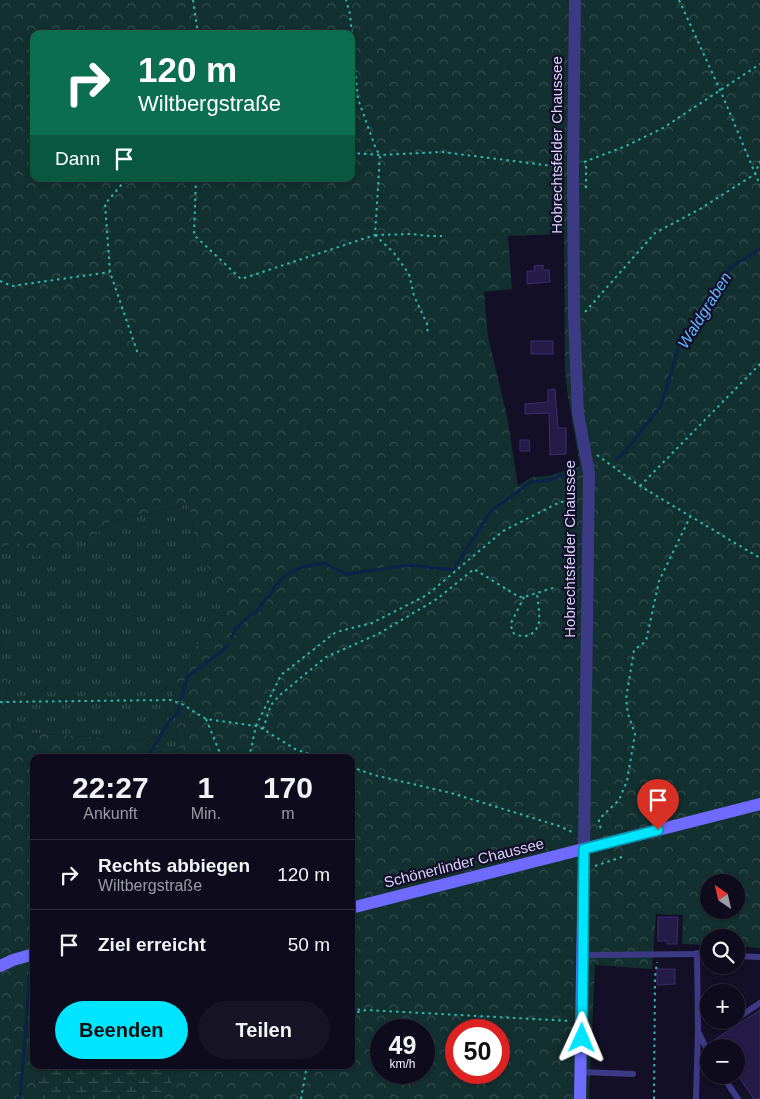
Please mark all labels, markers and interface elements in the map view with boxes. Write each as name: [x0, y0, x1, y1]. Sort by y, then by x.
icon: right: [55, 50, 120, 115]
text: 120 m: [138, 50, 237, 89]
street label: Hobrechtsfelder Chaussee: [548, 56, 565, 234]
text: Wiltbergstraße: [138, 91, 281, 116]
icon: arrive: [110, 145, 138, 173]
text: Dann: [55, 148, 100, 169]
water label: Waldgraben: [674, 269, 734, 351]
street label: Hobrechtsfelder Chaussee: [561, 460, 578, 638]
text: 22:27: [72, 771, 149, 804]
text: 1: [197, 771, 214, 804]
text: 170: [263, 771, 313, 804]
pin: [637, 779, 679, 830]
icon: arrive: [644, 786, 672, 814]
text: Ankunft: [83, 805, 137, 822]
text: Min.: [191, 805, 221, 822]
text: m: [281, 805, 295, 822]
street label: Schönerlinder Chaussee: [382, 834, 546, 891]
text: Rechts abbiegen: [98, 855, 250, 876]
icon: right: [55, 861, 83, 889]
text: 120 m: [277, 864, 330, 885]
north arrow: [700, 874, 745, 919]
map controls: [700, 874, 745, 1084]
text: Wiltbergstraße: [98, 877, 202, 894]
button: search: [700, 929, 745, 974]
icon: arrive: [55, 931, 83, 959]
text: Ziel erreicht: [98, 934, 206, 955]
text: 50 m: [288, 934, 330, 955]
button: +: [700, 984, 745, 1029]
button: Beenden: [55, 1001, 188, 1059]
button: Teilen: [198, 1001, 330, 1059]
position arrow: [555, 1011, 607, 1063]
speed limit sign: 50: [445, 1019, 510, 1084]
text: 49: [389, 1031, 416, 1059]
button: −: [700, 1039, 745, 1084]
text: km/h: [389, 1057, 416, 1071]

